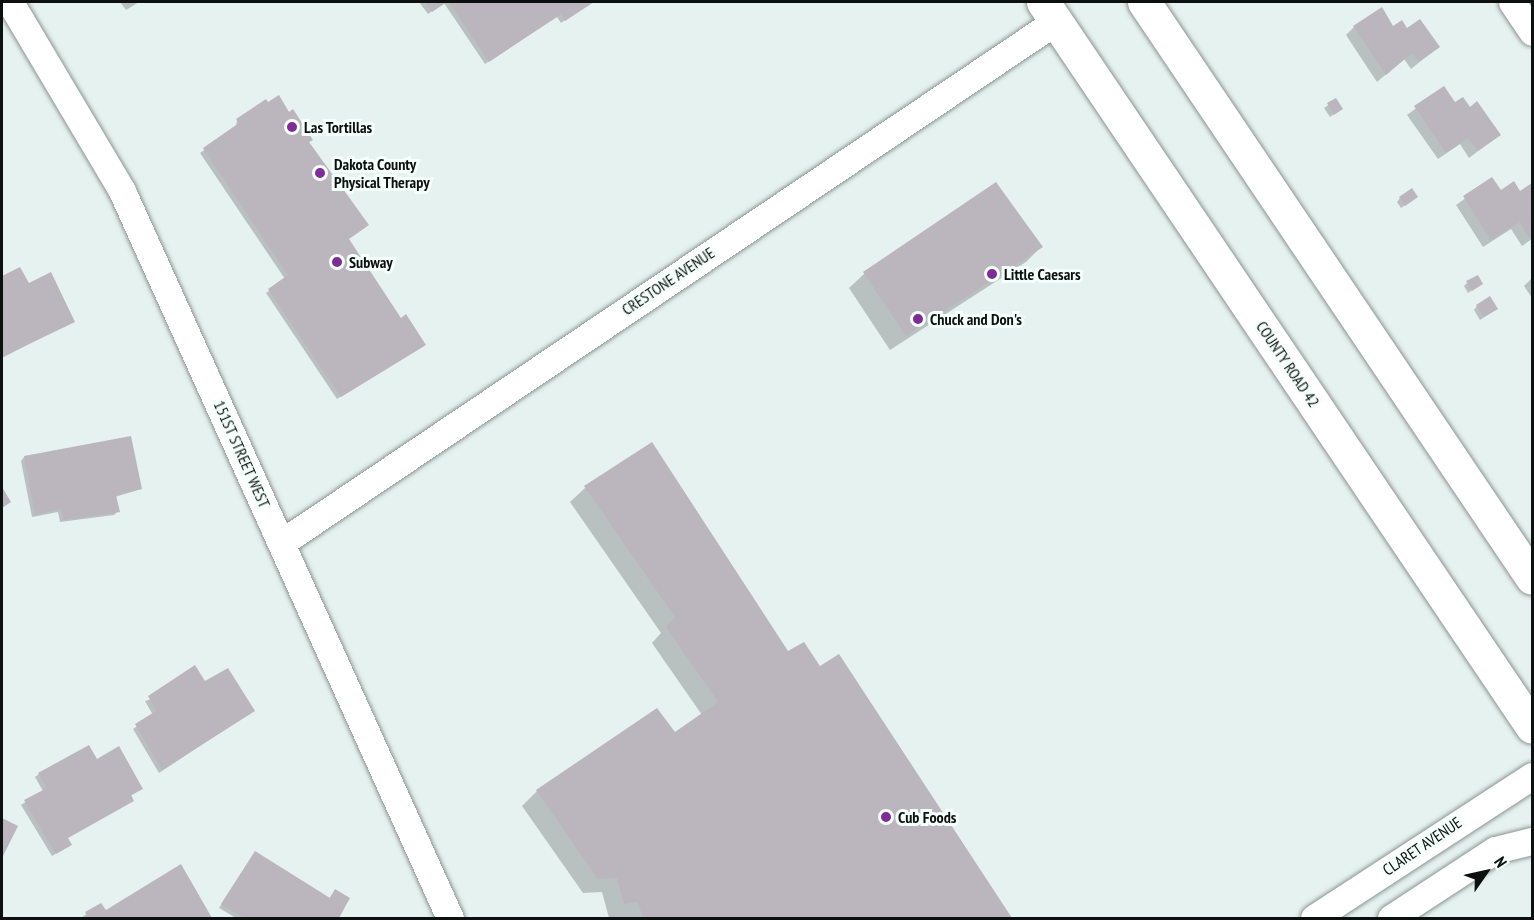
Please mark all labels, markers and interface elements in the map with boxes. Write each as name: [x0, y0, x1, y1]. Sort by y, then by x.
place label: Las Tortillas: [304, 117, 373, 137]
marker: Las Tortillas: [285, 120, 299, 134]
place label: Dakota County Physical Therapy: [334, 154, 430, 192]
marker: Dakota County Physical Therapy: [311, 164, 329, 182]
street label: CRESTONE AVENUE: [618, 243, 718, 319]
place label: Subway: [349, 252, 393, 272]
marker: Subway: [330, 255, 344, 269]
place label: Little Caesars: [1004, 264, 1081, 284]
marker: Little Caesars: [985, 267, 999, 281]
place label: Chuck and Don's: [930, 309, 1022, 329]
marker: Chuck and Don's: [911, 312, 925, 326]
street label: COUNTY ROAD 42: [1252, 317, 1324, 411]
street label: 151ST STREET WEST: [210, 397, 274, 511]
place label: Cub Foods: [898, 807, 956, 827]
marker: Cub Foods: [879, 810, 893, 824]
street label: CLARET AVENUE: [1379, 812, 1465, 880]
north arrow: [1456, 842, 1516, 902]
text: N: [1490, 853, 1512, 871]

